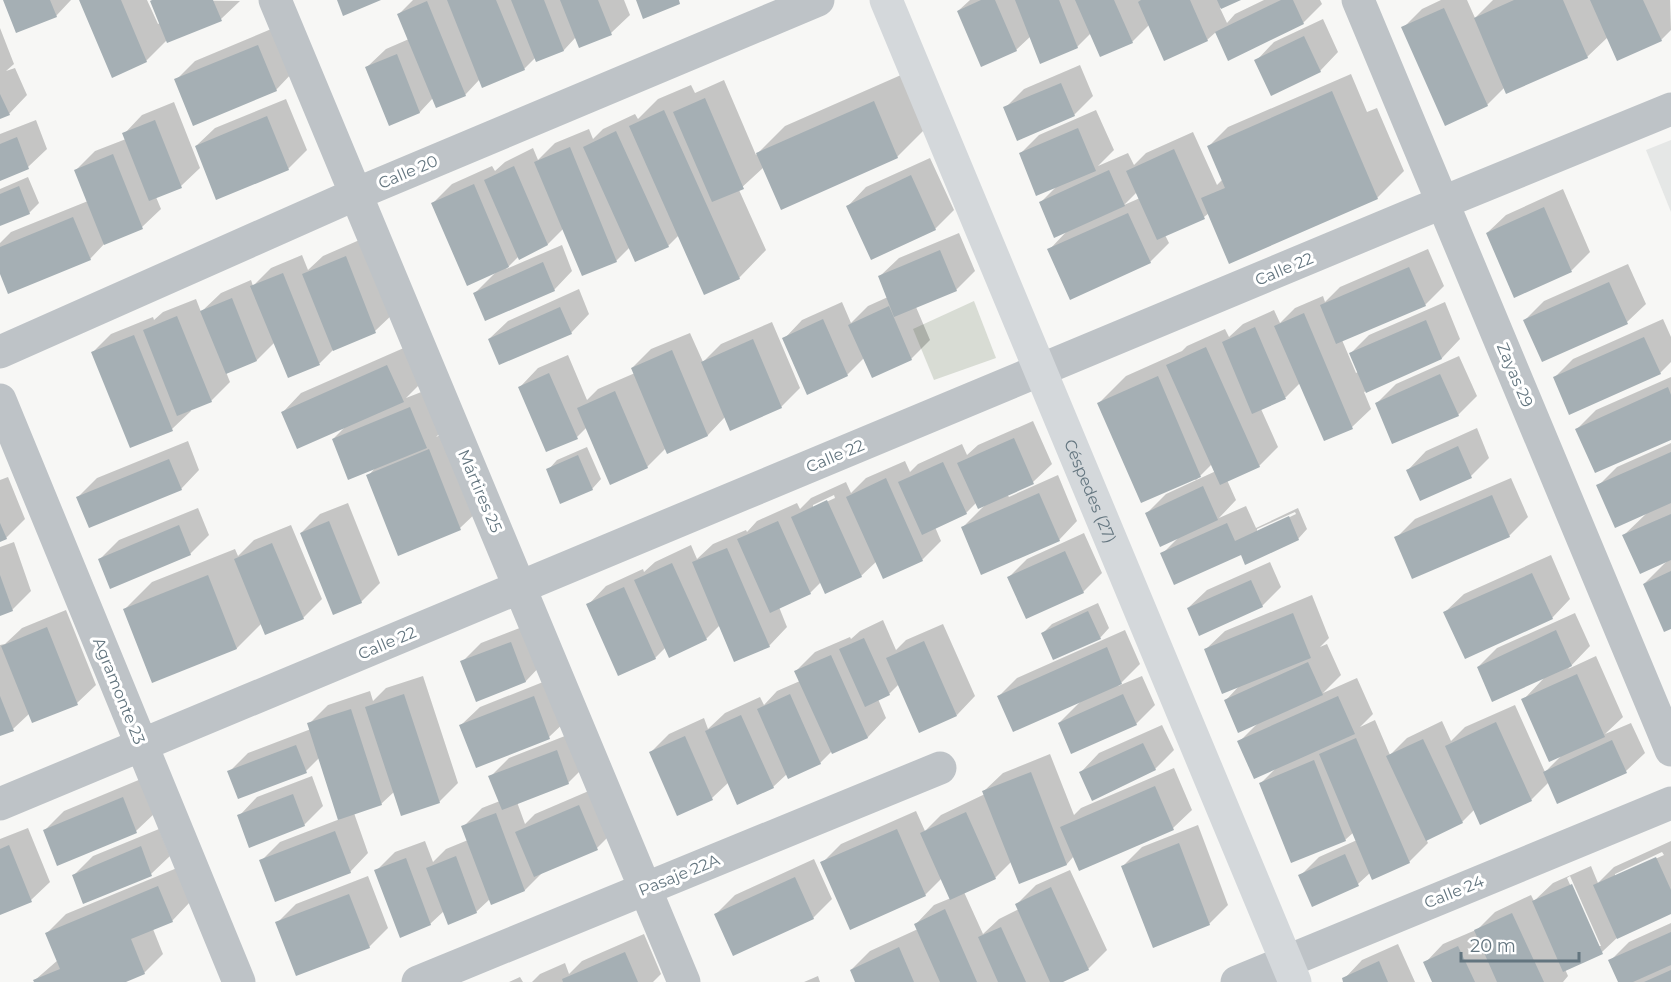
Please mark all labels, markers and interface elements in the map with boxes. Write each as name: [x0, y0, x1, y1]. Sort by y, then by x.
street label: Calle 20: [375, 151, 441, 193]
street label: Calle 22: [1252, 248, 1316, 290]
street label: Zayas 29: [1493, 340, 1537, 410]
street label: Calle 22: [803, 435, 867, 477]
street label: Céspedes (27): [1061, 436, 1121, 546]
street label: Mártires 25: [454, 447, 506, 535]
street label: Calle 22: [355, 622, 419, 664]
street label: Agramonte 23: [89, 635, 149, 747]
street label: Pasaje 22A: [636, 850, 723, 900]
street label: Calle 24: [1421, 871, 1487, 913]
scale bar: [1461, 925, 1580, 963]
text: 20 m: [1470, 935, 1516, 957]

